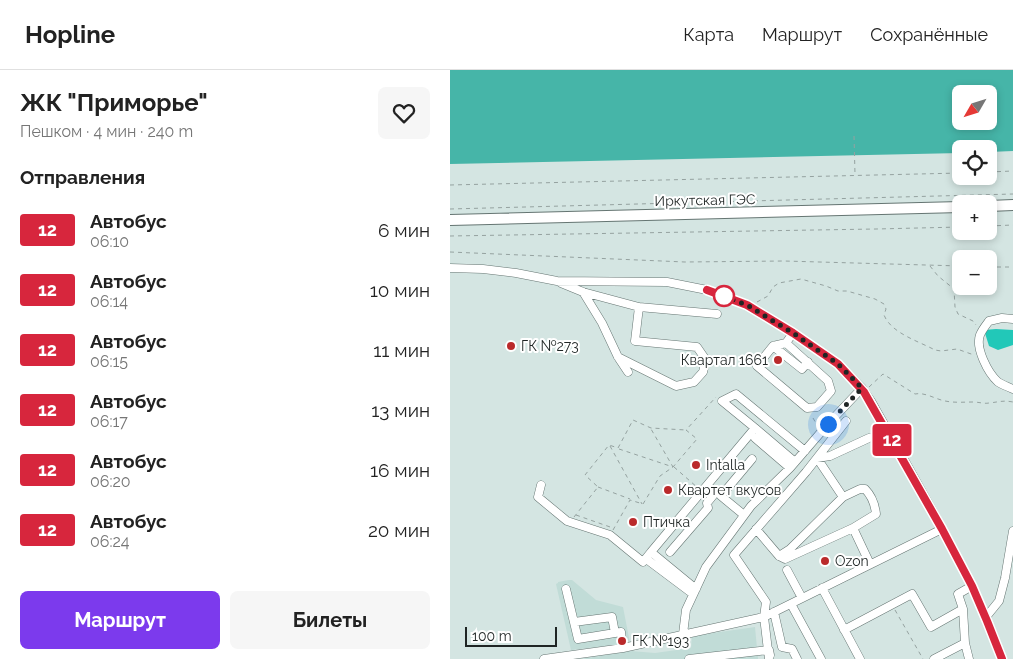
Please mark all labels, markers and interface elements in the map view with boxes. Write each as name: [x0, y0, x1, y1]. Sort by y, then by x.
text: Hopline: [25, 20, 115, 49]
text: Карта: [683, 24, 734, 45]
text: Маршрут: [762, 24, 842, 45]
text: Сохранённые: [870, 24, 988, 45]
north arrow: [952, 85, 998, 130]
map controls: [952, 85, 997, 295]
button: heart: [378, 87, 430, 139]
text: ЖК "Приморье": [20, 88, 208, 117]
text: Пешком · 4 мин · 240 m: [20, 122, 193, 141]
button: locate: [952, 140, 997, 185]
text: Отправления: [20, 166, 145, 188]
street label: Иркутская ГЭС: [654, 191, 756, 209]
button: +: [952, 195, 997, 240]
text: Автобус: [90, 210, 167, 232]
text: 12: [38, 219, 57, 240]
text: 6 мин: [378, 219, 430, 241]
text: 06:10: [90, 232, 129, 251]
button: −: [952, 250, 997, 295]
text: Автобус: [90, 270, 167, 292]
text: 12: [38, 279, 57, 300]
text: 10 мин: [370, 279, 430, 301]
unlabelled marker: [713, 285, 735, 307]
text: 06:14: [90, 292, 128, 311]
text: Автобус: [90, 330, 167, 352]
place label: ГК №273: [521, 338, 579, 354]
text: 12: [38, 339, 57, 360]
text: 11 мин: [373, 339, 430, 361]
marker: ГК №273: [505, 340, 517, 352]
text: 06:15: [90, 352, 128, 371]
place label: Квартал 1661: [681, 352, 768, 368]
marker: Квартал 1661: [772, 354, 784, 366]
text: Автобус: [90, 390, 167, 412]
text: 12: [38, 399, 57, 420]
text: 13 мин: [371, 399, 430, 421]
text: 06:17: [90, 412, 128, 431]
your location: [816, 412, 841, 437]
line badge: 12: [870, 424, 914, 456]
text: 12: [882, 429, 902, 450]
text: Автобус: [90, 450, 167, 472]
place label: Intalla: [706, 457, 745, 473]
text: 12: [38, 459, 57, 480]
text: 16 мин: [370, 459, 430, 481]
marker: Intalla: [690, 459, 702, 471]
text: 06:20: [90, 472, 131, 491]
place label: Квартет вкусов: [678, 482, 781, 498]
marker: Квартет вкусов: [662, 484, 674, 496]
text: Автобус: [90, 510, 167, 532]
place label: Птичка: [643, 514, 690, 530]
marker: Птичка: [627, 516, 639, 528]
text: 12: [38, 519, 57, 540]
text: 20 мин: [368, 519, 430, 541]
text: 06:24: [90, 532, 130, 551]
place label: Ozon: [835, 553, 869, 569]
marker: Ozon: [819, 555, 831, 567]
button: Маршрут: [20, 591, 220, 649]
button: Билеты: [230, 591, 430, 649]
scale bar: [465, 624, 558, 647]
text: 100 m: [472, 628, 512, 644]
place label: ГК №193: [632, 633, 689, 649]
marker: ГК №193: [616, 635, 628, 647]

